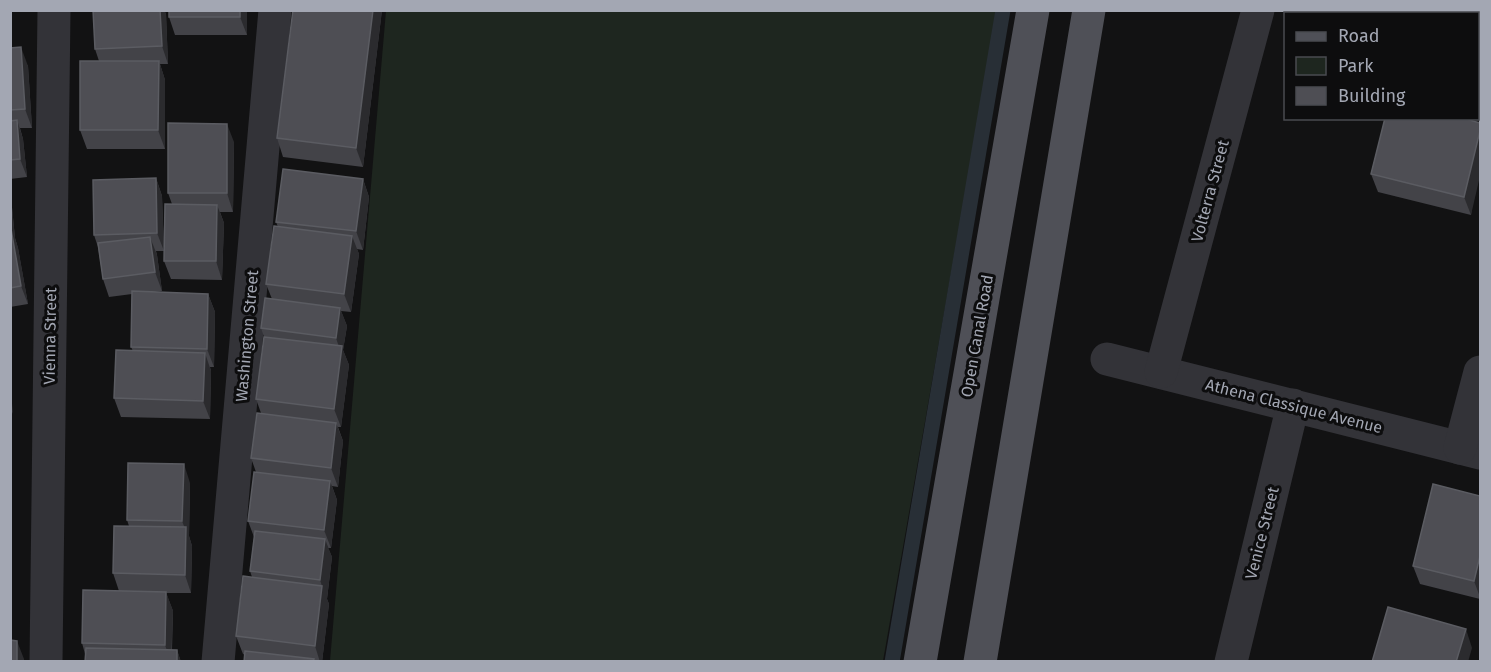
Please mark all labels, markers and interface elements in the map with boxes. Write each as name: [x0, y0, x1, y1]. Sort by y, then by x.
legend: [1284, 12, 1479, 120]
text: Road: [1338, 25, 1380, 47]
text: Park: [1338, 55, 1374, 77]
text: Building: [1338, 85, 1406, 107]
street label: Volterra Street: [1187, 138, 1233, 244]
street label: Washington Street: [232, 269, 262, 403]
street label: Open Canal Road: [957, 273, 997, 399]
street label: Vienna Street: [40, 287, 60, 385]
street label: Athena Classique Avenue: [1204, 375, 1384, 437]
street label: Venice Street: [1241, 484, 1283, 581]

